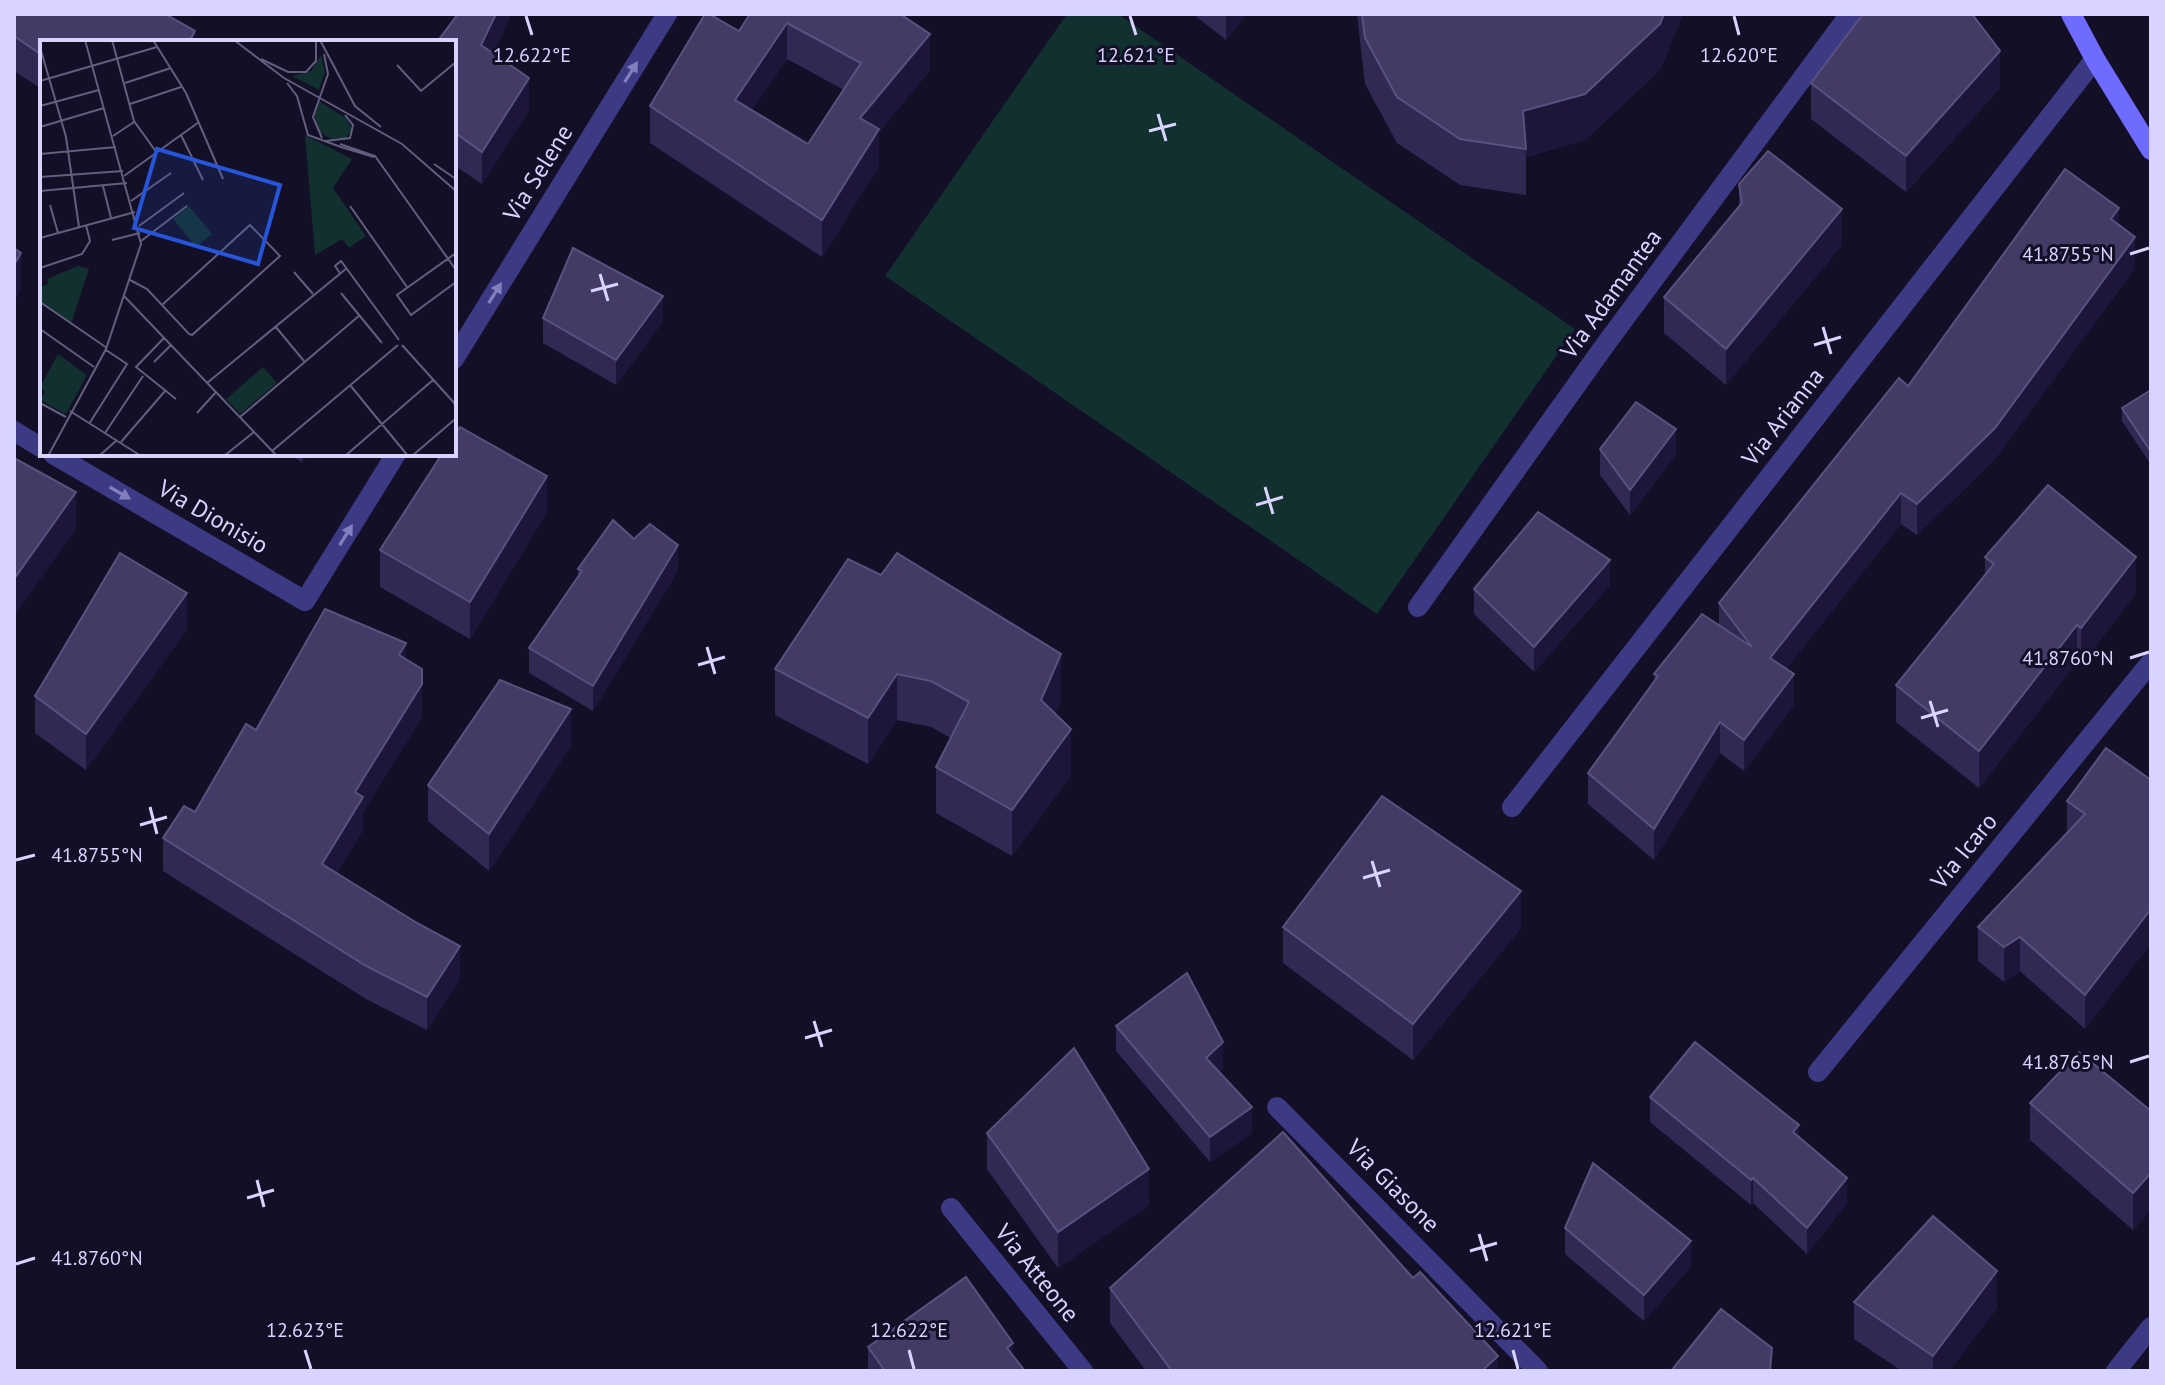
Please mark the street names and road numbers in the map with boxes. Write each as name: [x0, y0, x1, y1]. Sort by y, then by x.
street label: Via Selene: [495, 119, 579, 228]
street label: Via Adamantea: [1553, 223, 1668, 365]
street label: Via Arianna: [1734, 361, 1831, 473]
street label: Via Dionisio: [152, 472, 274, 561]
street label: Via Icaro: [1923, 806, 2004, 896]
street label: Via Giasone: [1339, 1132, 1447, 1239]
street label: Via Atteone: [988, 1217, 1086, 1328]

